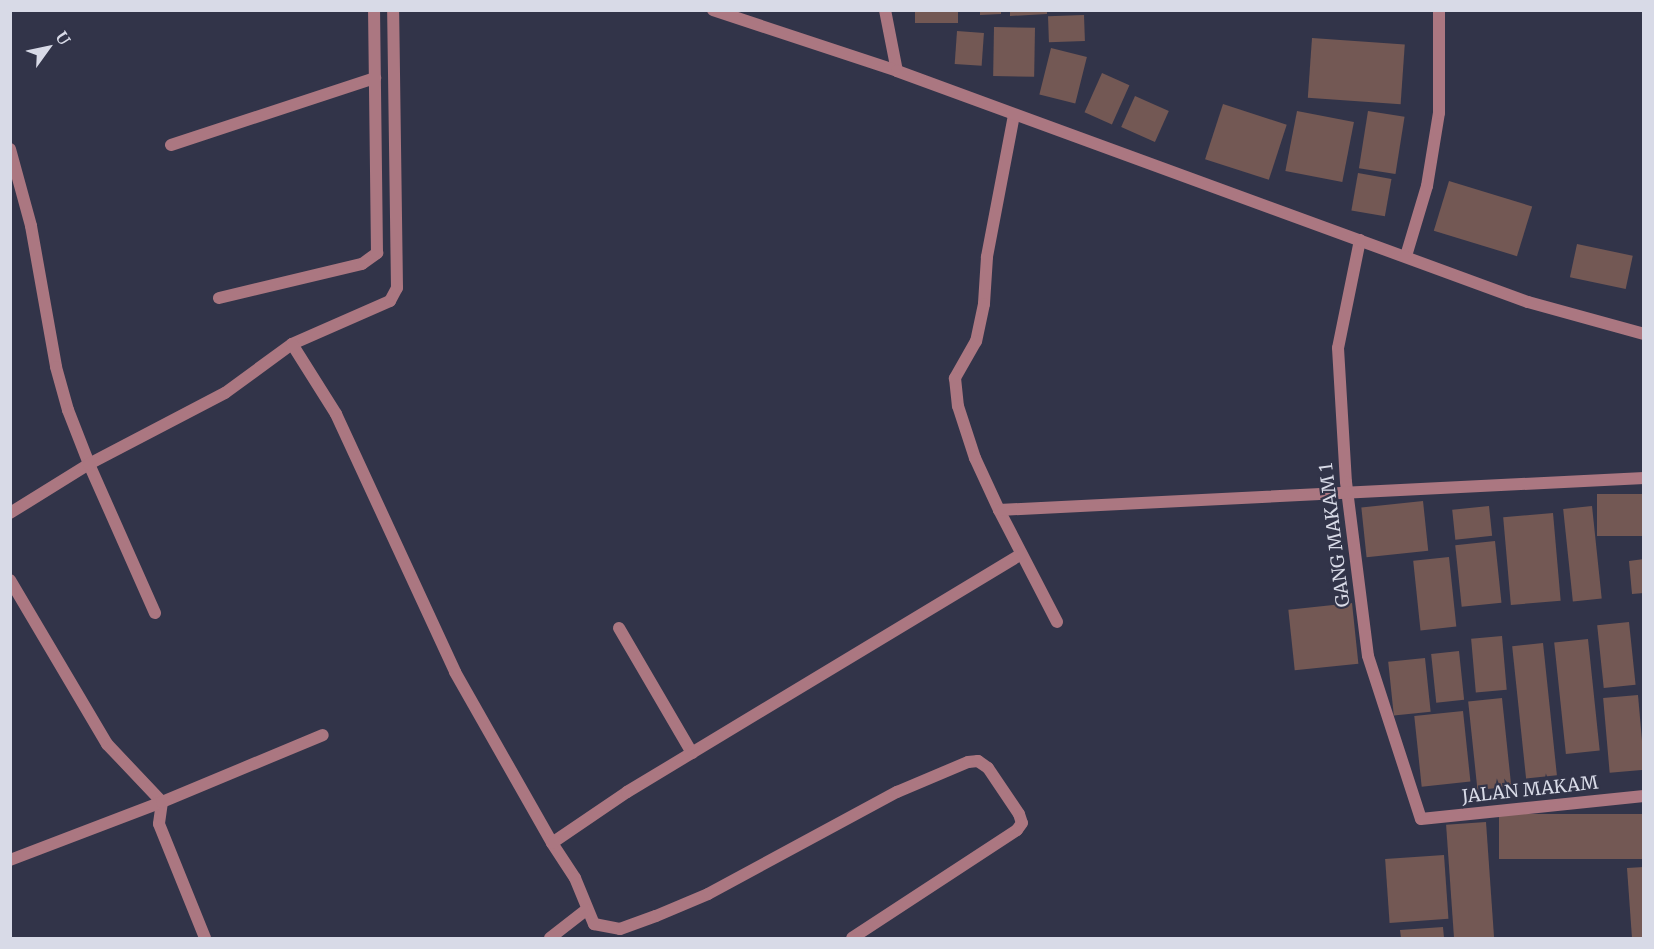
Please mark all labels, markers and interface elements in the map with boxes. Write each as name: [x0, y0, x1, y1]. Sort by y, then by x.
north arrow: [18, 18, 78, 78]
text: U: [51, 28, 75, 49]
street label: GANG MAKAM 1: [1315, 462, 1355, 608]
street label: JALAN MAKAM: [1461, 772, 1599, 808]

